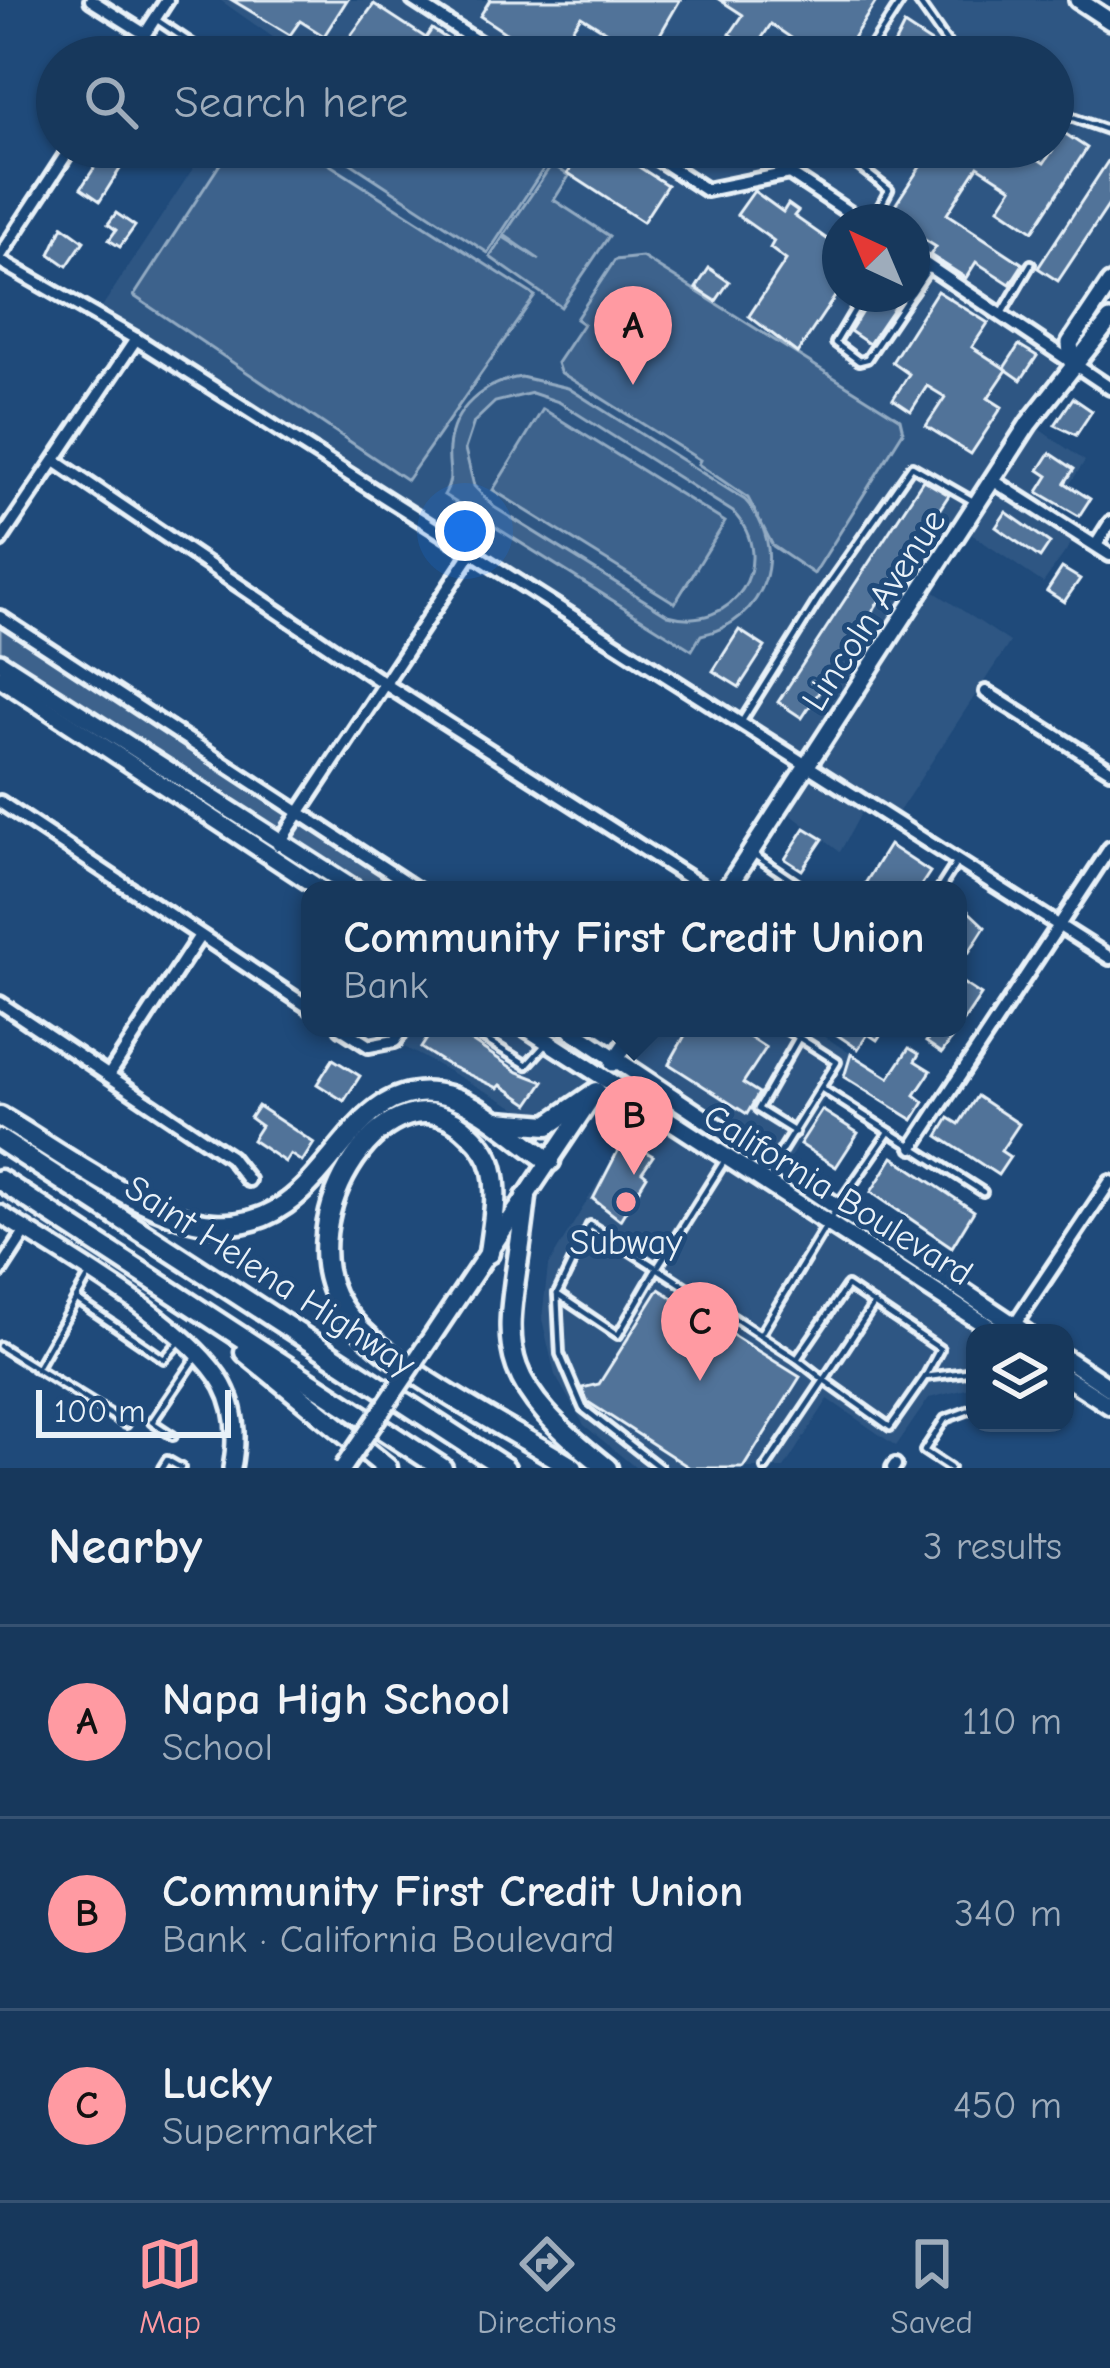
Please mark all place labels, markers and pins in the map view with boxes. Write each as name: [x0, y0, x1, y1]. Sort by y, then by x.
pin: A: [594, 286, 672, 385]
pin: B: [595, 1076, 673, 1175]
marker: Subway: [613, 1189, 639, 1215]
place label: Subway: [570, 1222, 683, 1263]
pin: C: [661, 1282, 739, 1381]

